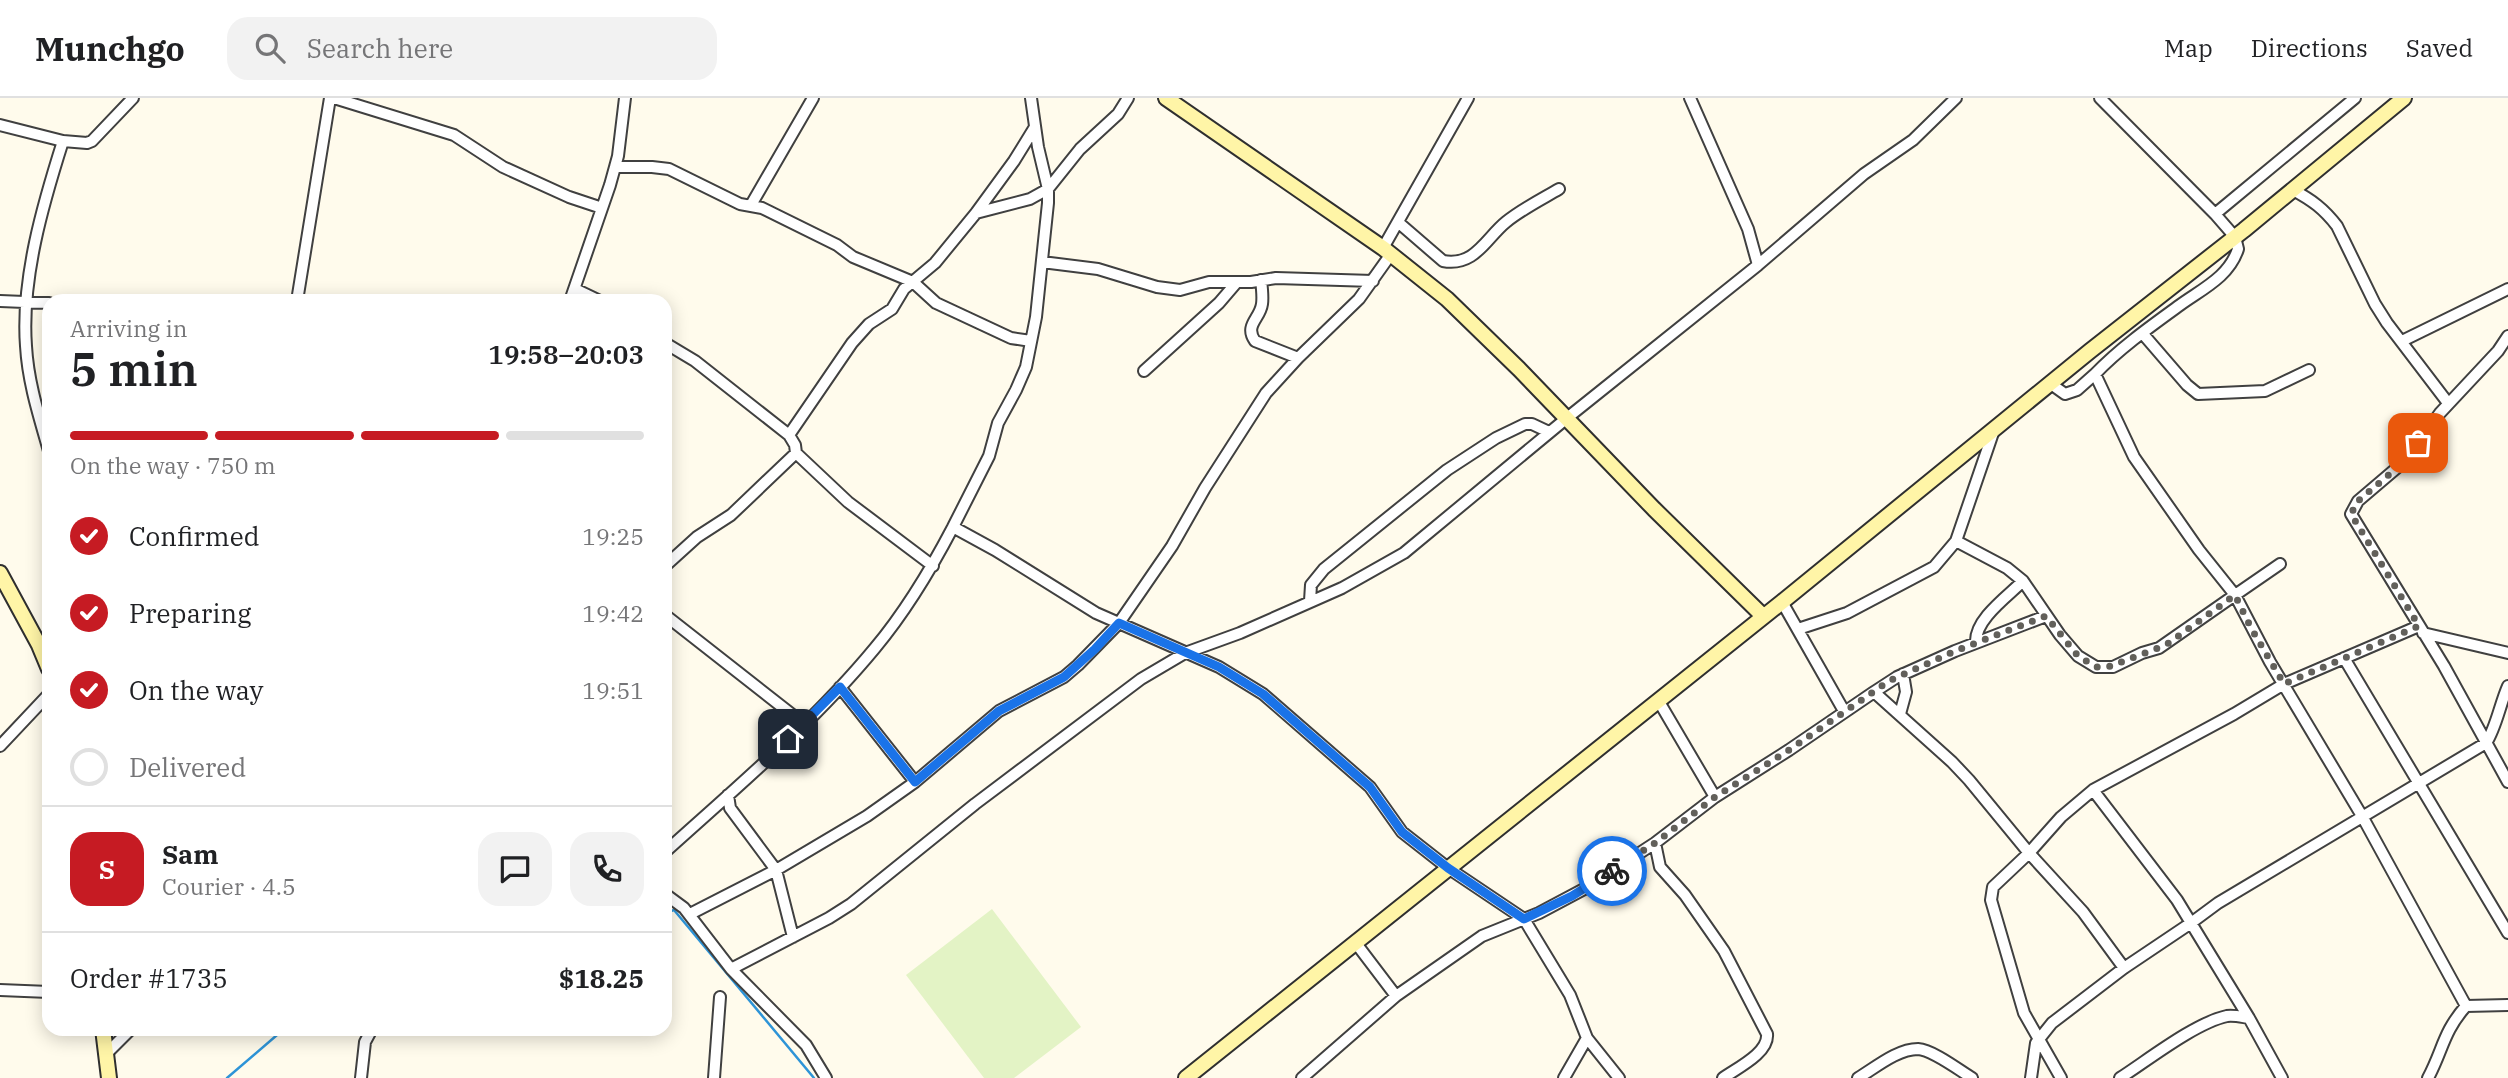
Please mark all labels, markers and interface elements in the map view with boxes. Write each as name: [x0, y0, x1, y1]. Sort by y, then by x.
search box: [227, 17, 717, 80]
text: Munchgo: [35, 27, 185, 70]
icon: search: [251, 29, 289, 67]
text: Search here: [307, 31, 453, 65]
text: Map: [2164, 32, 2213, 64]
text: Directions: [2251, 32, 2368, 64]
text: Saved: [2406, 32, 2473, 64]
text: Arriving in: [70, 313, 187, 343]
text: 19:58–20:03: [488, 337, 644, 371]
text: 5 min: [70, 339, 198, 399]
pin: [2388, 413, 2448, 473]
icon: bag: [2399, 424, 2437, 462]
text: On the way · 750 m: [70, 450, 276, 480]
icon: check: [70, 517, 108, 555]
text: Confirmed: [129, 519, 260, 553]
text: 19:25: [582, 521, 644, 551]
icon: check: [70, 594, 108, 632]
text: Preparing: [129, 596, 251, 630]
text: 19:42: [582, 598, 644, 628]
icon: check: [70, 671, 108, 709]
text: On the way: [129, 673, 263, 707]
text: 19:51: [582, 675, 644, 705]
pin: [758, 709, 818, 769]
icon: home: [769, 720, 807, 758]
text: Delivered: [129, 750, 246, 784]
button: chat: [478, 832, 552, 906]
button: phone: [570, 832, 644, 906]
courier: [1577, 836, 1647, 906]
text: Sam: [162, 837, 218, 871]
text: S: [99, 852, 115, 886]
icon: bike: [1593, 852, 1631, 890]
text: Courier · 4.5: [162, 871, 296, 901]
text: Order #1735: [70, 961, 228, 995]
text: $18.25: [559, 961, 644, 995]

